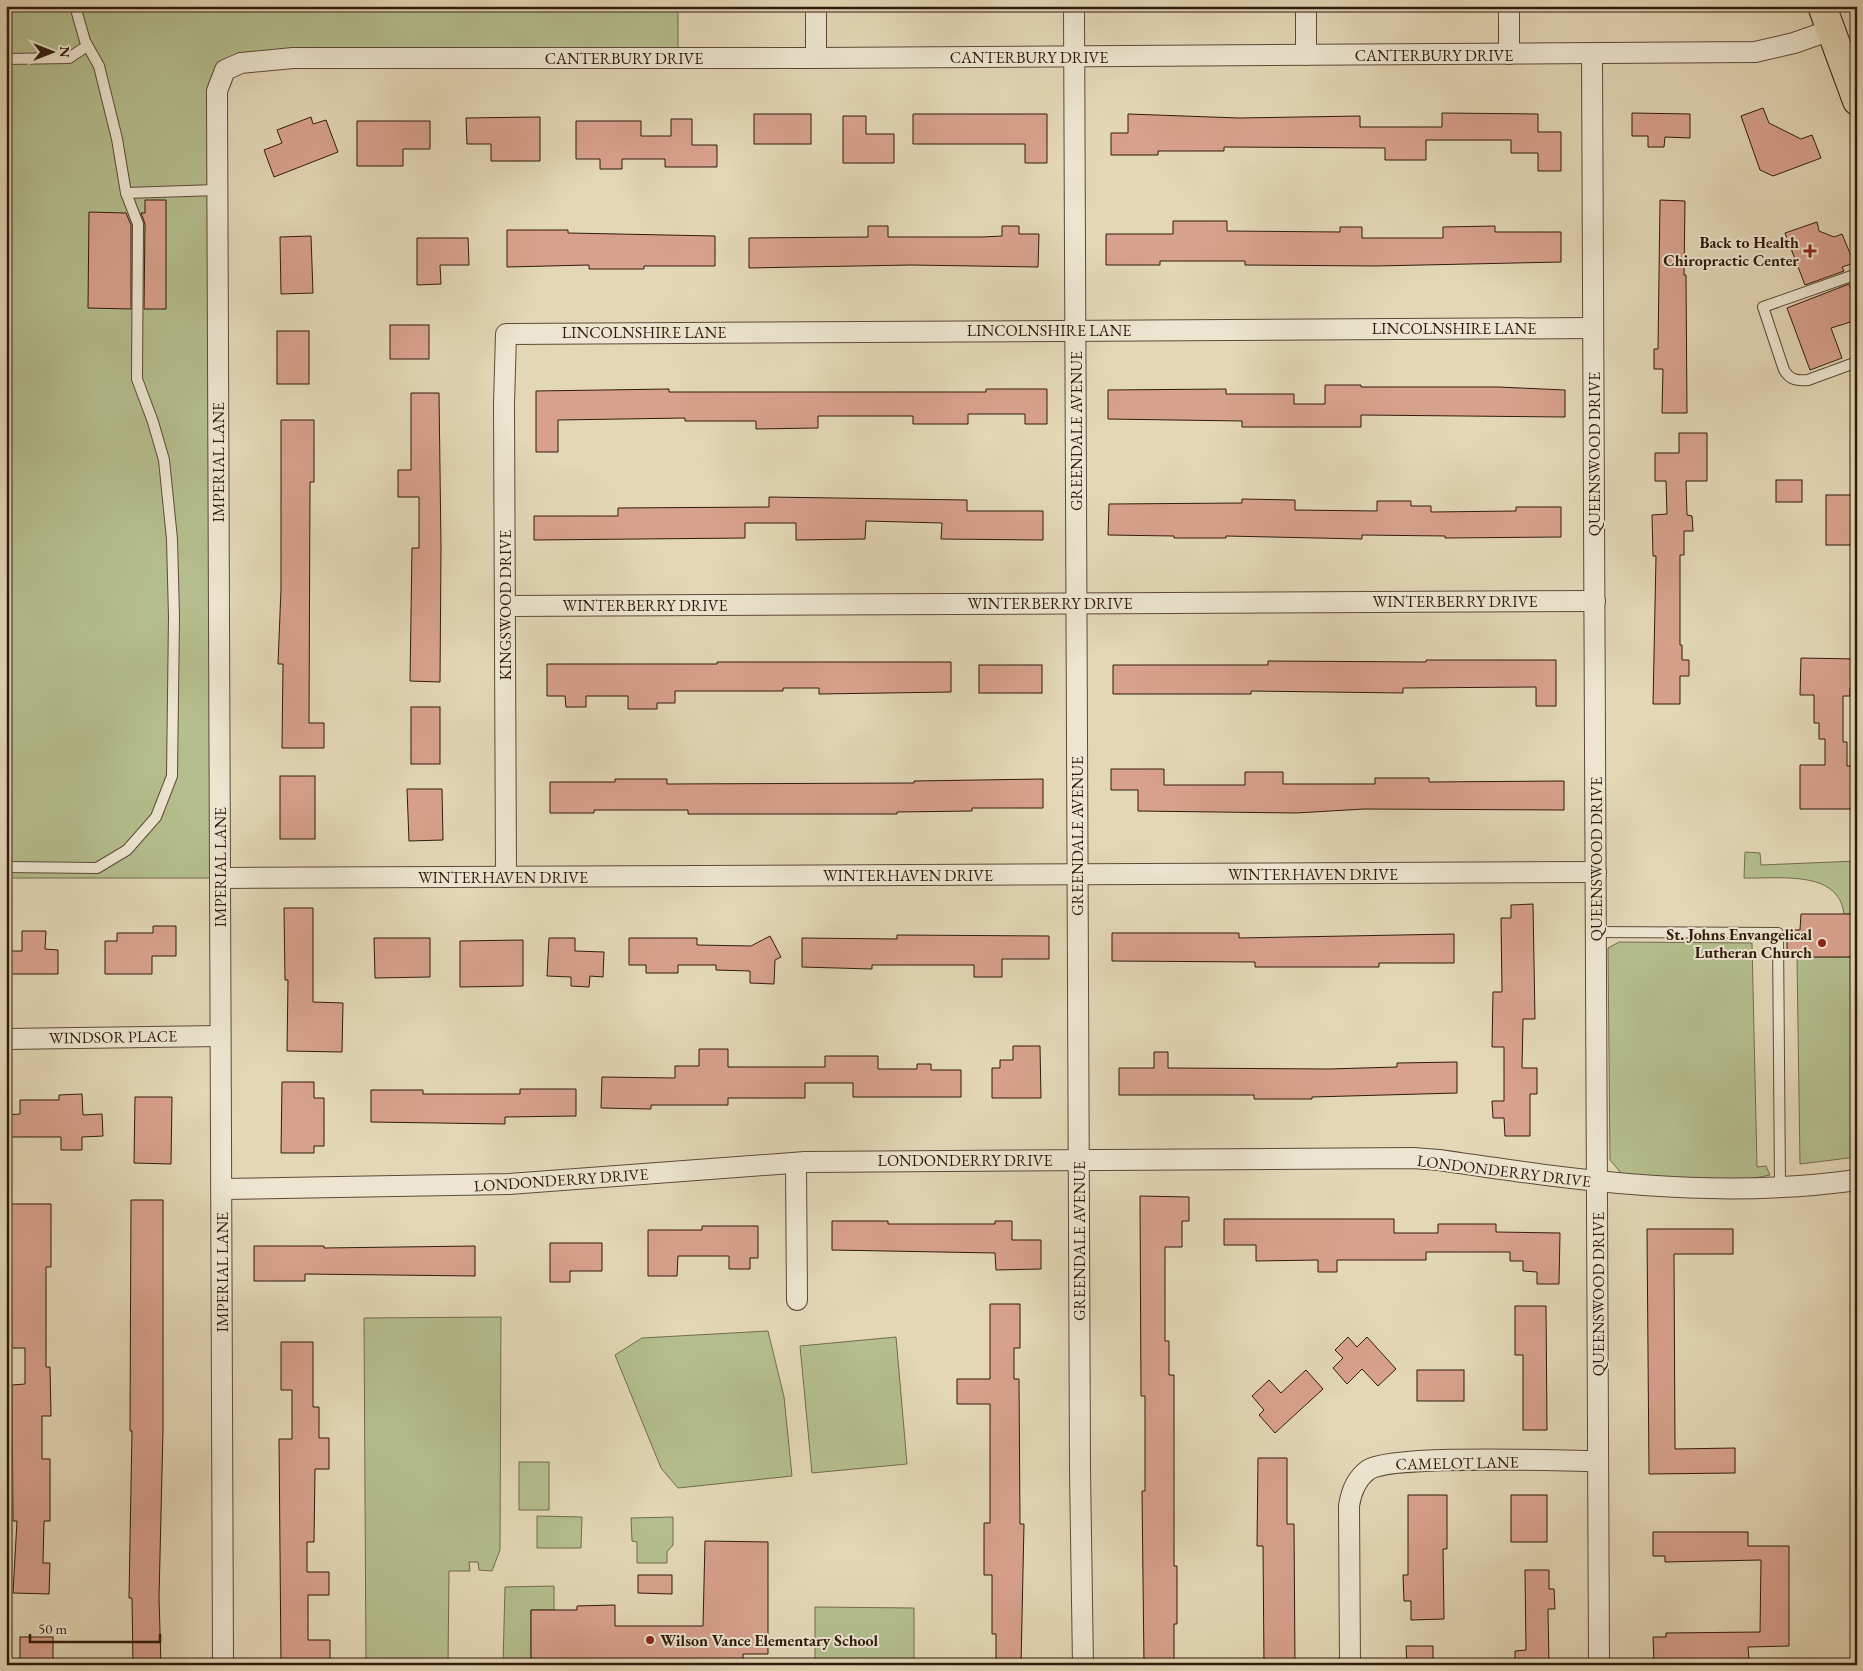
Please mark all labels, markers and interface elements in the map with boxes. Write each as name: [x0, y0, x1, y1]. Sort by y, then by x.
north arrow: [28, 28, 78, 78]
street label: CANTERBURY DRIVE: [1355, 45, 1513, 66]
text: N: [56, 46, 74, 58]
street label: CANTERBURY DRIVE: [950, 47, 1108, 68]
street label: CANTERBURY DRIVE: [545, 48, 703, 69]
place label: Back to Health Chiropractic Center: [1663, 232, 1799, 271]
marker: Back to Health Chiropractic Center: [1803, 244, 1817, 258]
street label: LINCOLNSHIRE LANE: [1372, 318, 1536, 339]
street label: LINCOLNSHIRE LANE: [967, 320, 1131, 341]
street label: LINCOLNSHIRE LANE: [562, 322, 726, 343]
street label: GREENDALE AVENUE: [1066, 351, 1087, 511]
street label: QUEENSWOOD DRIVE: [1584, 372, 1605, 536]
street label: IMPERIAL LANE: [208, 402, 229, 522]
street label: KINGSWOOD DRIVE: [495, 530, 516, 680]
street label: WINTERBERRY DRIVE: [1372, 591, 1538, 612]
street label: WINTERBERRY DRIVE: [967, 593, 1133, 614]
street label: WINTERBERRY DRIVE: [562, 595, 728, 616]
street label: GREENDALE AVENUE: [1067, 756, 1088, 916]
street label: QUEENSWOOD DRIVE: [1586, 777, 1607, 941]
street label: IMPERIAL LANE: [210, 807, 231, 927]
street label: WINTERHAVEN DRIVE: [1228, 864, 1398, 885]
street label: WINTERHAVEN DRIVE: [823, 865, 993, 886]
street label: WINTERHAVEN DRIVE: [418, 867, 588, 888]
place label: St. Johns Envangelical Lutheran Church: [1666, 924, 1812, 963]
marker: St. Johns Envangelical Lutheran Church: [1816, 937, 1828, 949]
street label: WINDSOR PLACE: [49, 1025, 177, 1049]
street label: LONDONDERRY DRIVE: [878, 1150, 1052, 1171]
street label: LONDONDERRY DRIVE: [1416, 1150, 1592, 1192]
street label: GREENDALE AVENUE: [1069, 1161, 1090, 1321]
street label: LONDONDERRY DRIVE: [473, 1163, 649, 1197]
street label: IMPERIAL LANE: [212, 1212, 233, 1332]
street label: QUEENSWOOD DRIVE: [1588, 1212, 1609, 1376]
street label: CAMELOT LANE: [1395, 1451, 1519, 1475]
scale bar: [30, 1611, 160, 1643]
text: 50 m: [38, 1619, 67, 1638]
place label: Wilson Vance Elementary School: [660, 1630, 878, 1651]
marker: Wilson Vance Elementary School: [644, 1634, 656, 1646]

